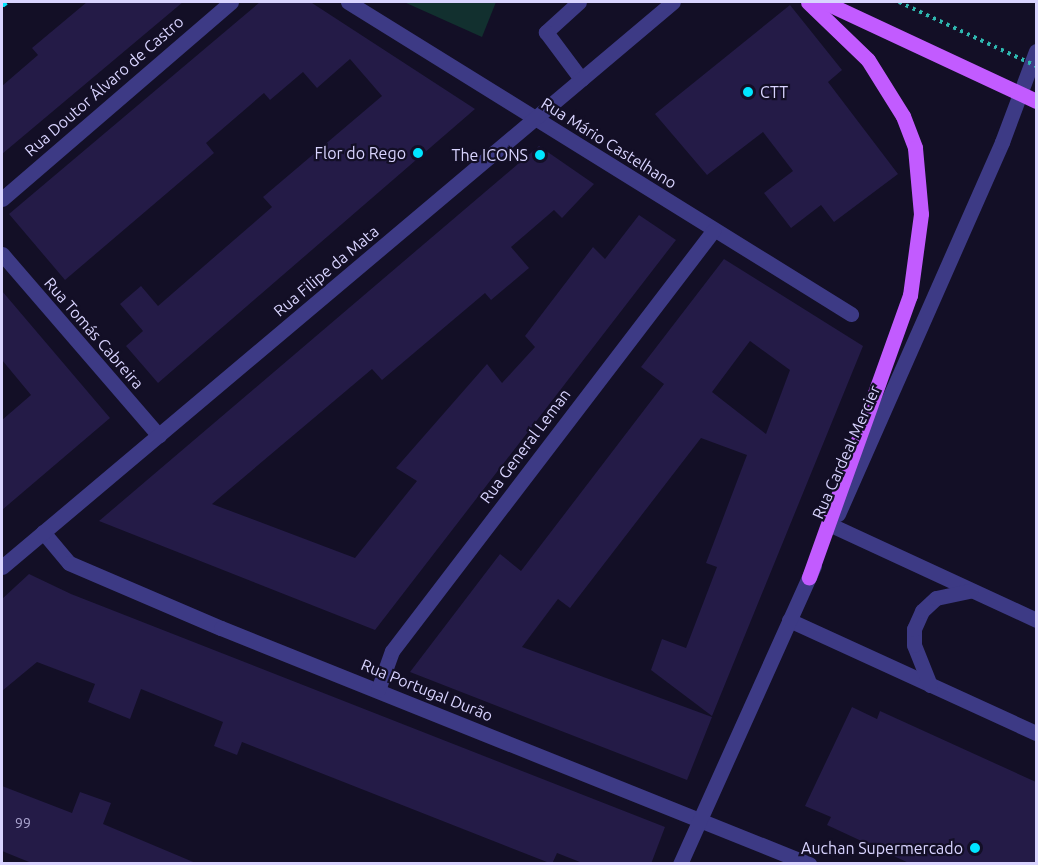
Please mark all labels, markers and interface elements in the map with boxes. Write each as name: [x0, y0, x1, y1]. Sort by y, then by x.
street label: Rua Doutor Álvaro de Castro: [21, 12, 187, 160]
place label: CTT: [760, 82, 788, 102]
marker: CTT: [741, 85, 755, 99]
street label: Rua Mário Castelhano: [538, 93, 680, 193]
place label: Flor do Rego: [315, 143, 406, 163]
place label: The ICONS: [452, 145, 528, 165]
marker: Flor do Rego: [411, 146, 425, 160]
marker: The ICONS: [533, 148, 547, 162]
street label: Rua Filipe da Mata: [270, 222, 382, 320]
street label: Rua Tomás Cabreira: [40, 273, 148, 393]
street label: Rua Cardeal Mercier: [808, 382, 884, 522]
street label: Rua General Leman: [476, 385, 574, 507]
street label: Rua Portugal Durão: [358, 655, 496, 725]
house number: 99: [15, 815, 31, 831]
place label: Auchan Supermercado: [801, 838, 963, 858]
marker: Auchan Supermercado: [968, 841, 982, 855]

